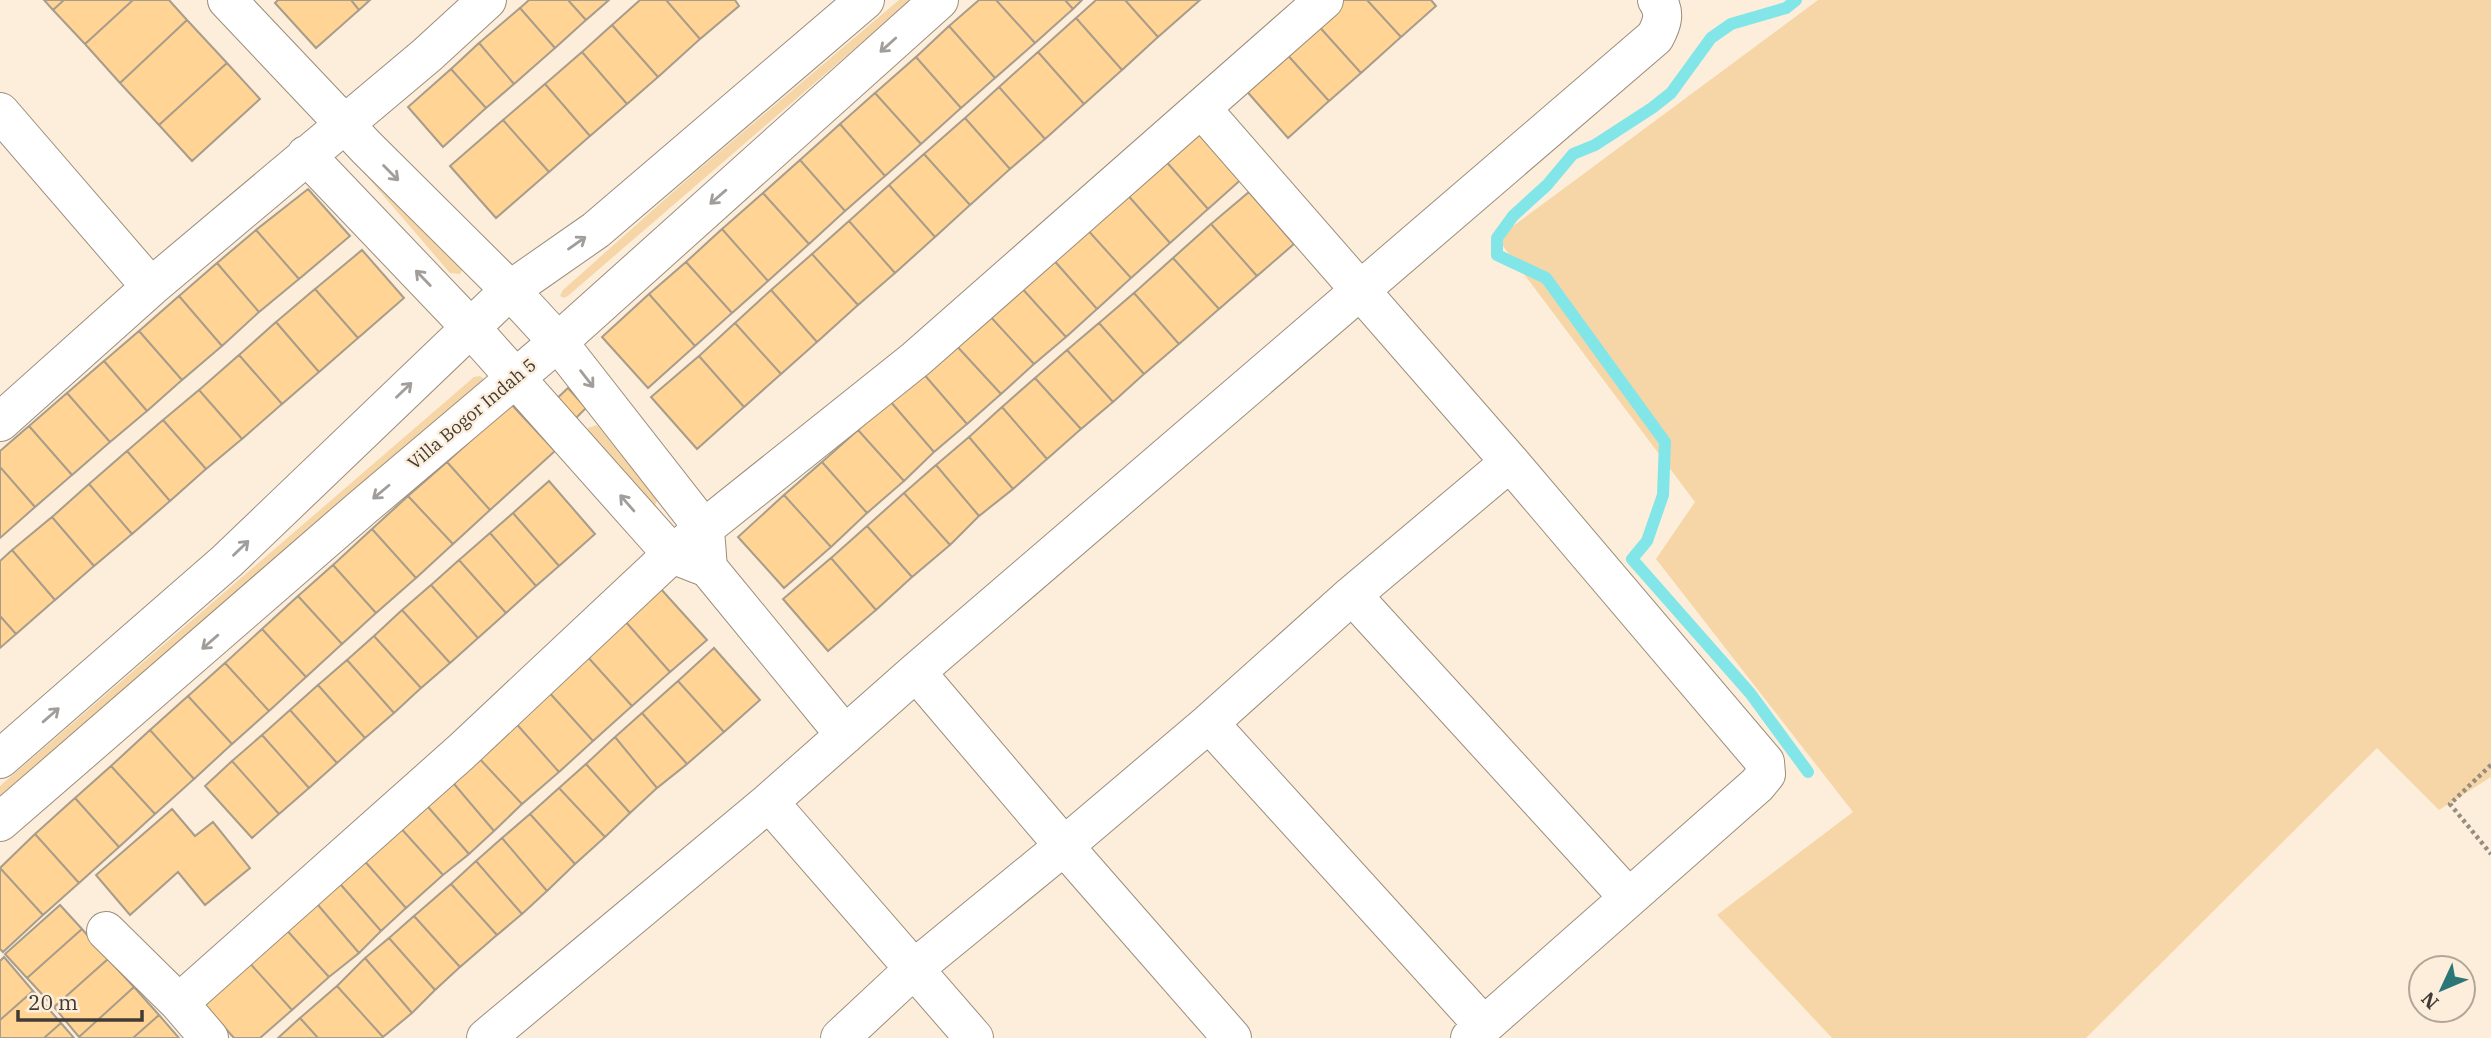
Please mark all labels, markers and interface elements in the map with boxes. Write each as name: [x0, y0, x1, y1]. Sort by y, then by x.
one-way arrow: [879, 37, 897, 53]
one-way arrow: [383, 164, 400, 181]
one-way arrow: [710, 189, 728, 205]
one-way arrow: [567, 236, 586, 250]
one-way arrow: [414, 269, 431, 286]
street label: Villa Bogor Indah 5: [403, 353, 541, 474]
one-way arrow: [580, 369, 595, 387]
one-way arrow: [396, 382, 413, 399]
one-way arrow: [373, 484, 391, 500]
one-way arrow: [619, 494, 635, 512]
one-way arrow: [232, 540, 249, 557]
one-way arrow: [202, 633, 219, 650]
one-way arrow: [42, 707, 60, 723]
north arrow: [2407, 954, 2477, 1024]
scale bar: [18, 978, 142, 1022]
text: N: [2416, 987, 2444, 1015]
text: 20 m: [28, 988, 78, 1016]

